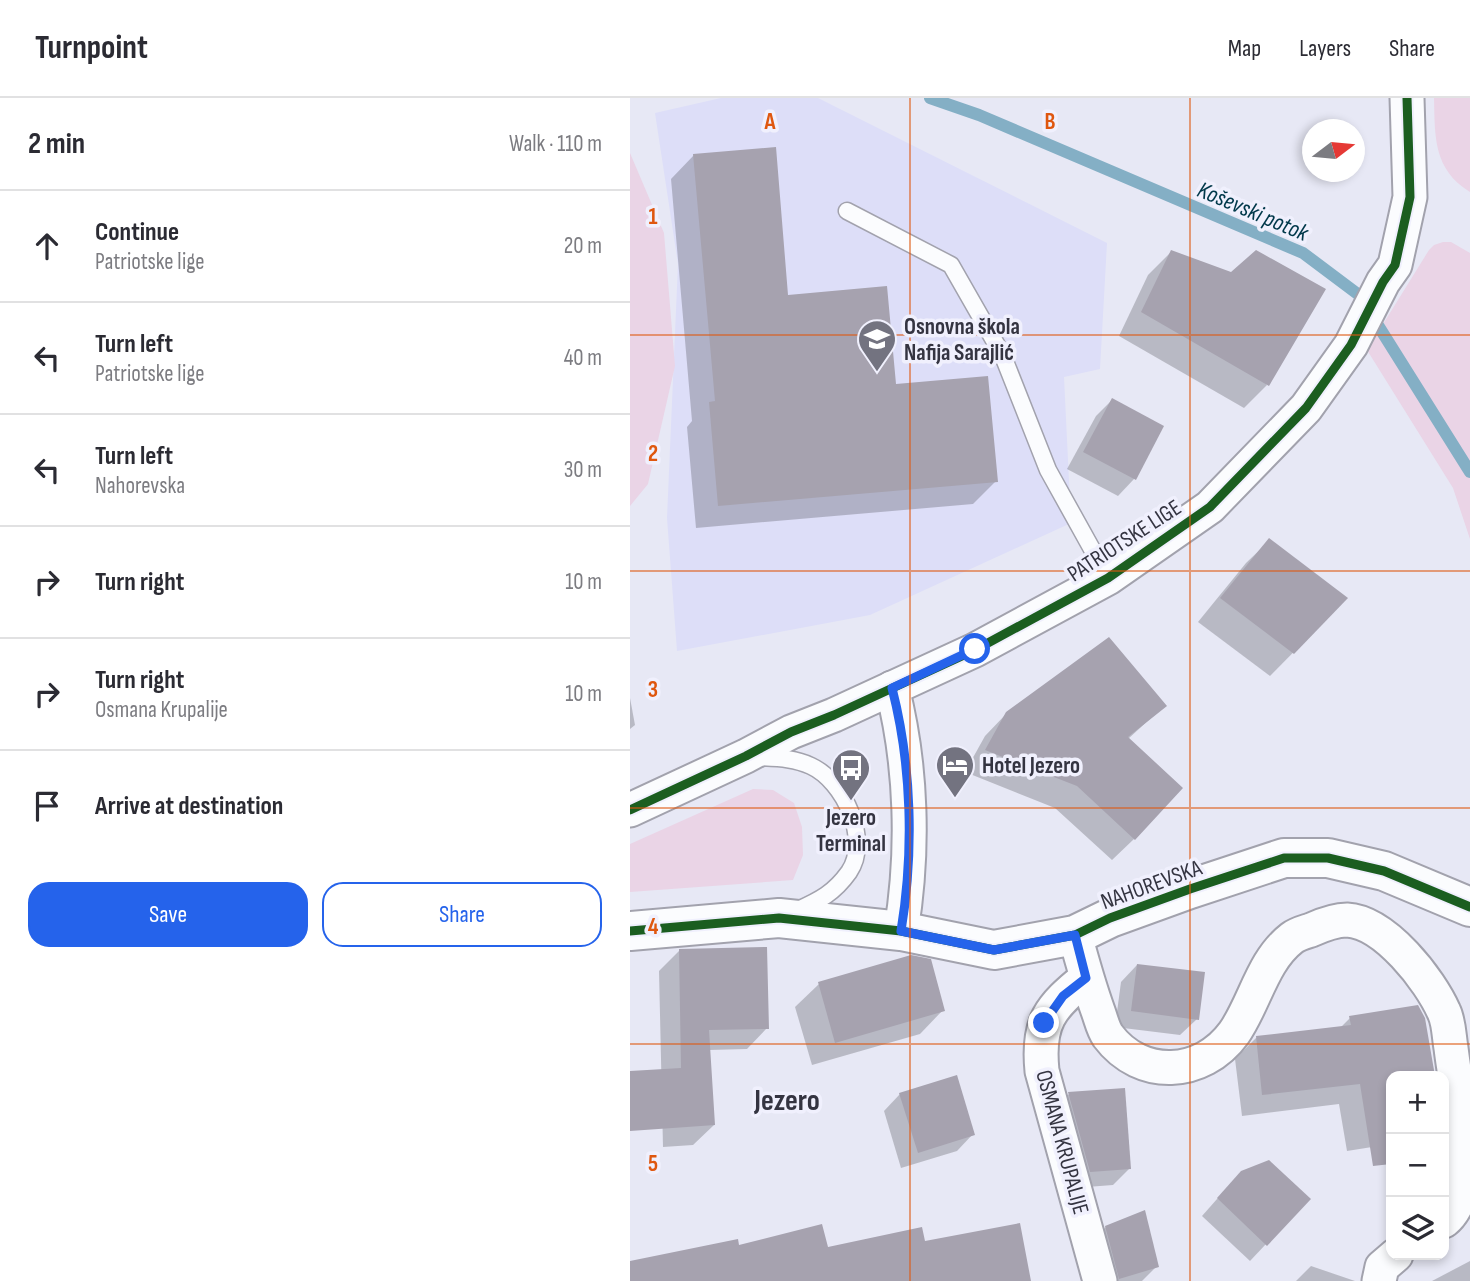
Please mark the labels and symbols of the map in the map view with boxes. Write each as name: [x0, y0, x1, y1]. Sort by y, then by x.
text: A: [764, 108, 777, 136]
text: B: [1045, 108, 1056, 136]
north arrow: [1302, 119, 1365, 182]
water label: Koševski potok: [1193, 175, 1313, 248]
text: 1: [648, 203, 658, 231]
place label: Osnovna škola Nafija Sarajlić: [904, 313, 1020, 367]
school or university icon: Osnovna škola Nafija Sarajlić: [856, 318, 898, 373]
text: 2: [648, 440, 658, 468]
street label: PATRIOTSKE LIGE: [1062, 494, 1187, 588]
route start: [959, 633, 990, 664]
text: 3: [648, 676, 658, 704]
hotel icon: Hotel Jezero: [934, 744, 976, 799]
bus stop icon: Jezero Terminal: [830, 747, 872, 802]
place label: Hotel Jezero: [982, 752, 1080, 780]
place label: Jezero Terminal: [816, 804, 886, 858]
street label: NAHOREVSKA: [1097, 854, 1206, 916]
text: 4: [648, 913, 659, 941]
route end: [1028, 1007, 1059, 1038]
street label: OSMANA KRUPALIJE: [1029, 1067, 1095, 1218]
district label: Jezero: [753, 1083, 820, 1119]
text: 5: [648, 1150, 658, 1178]

